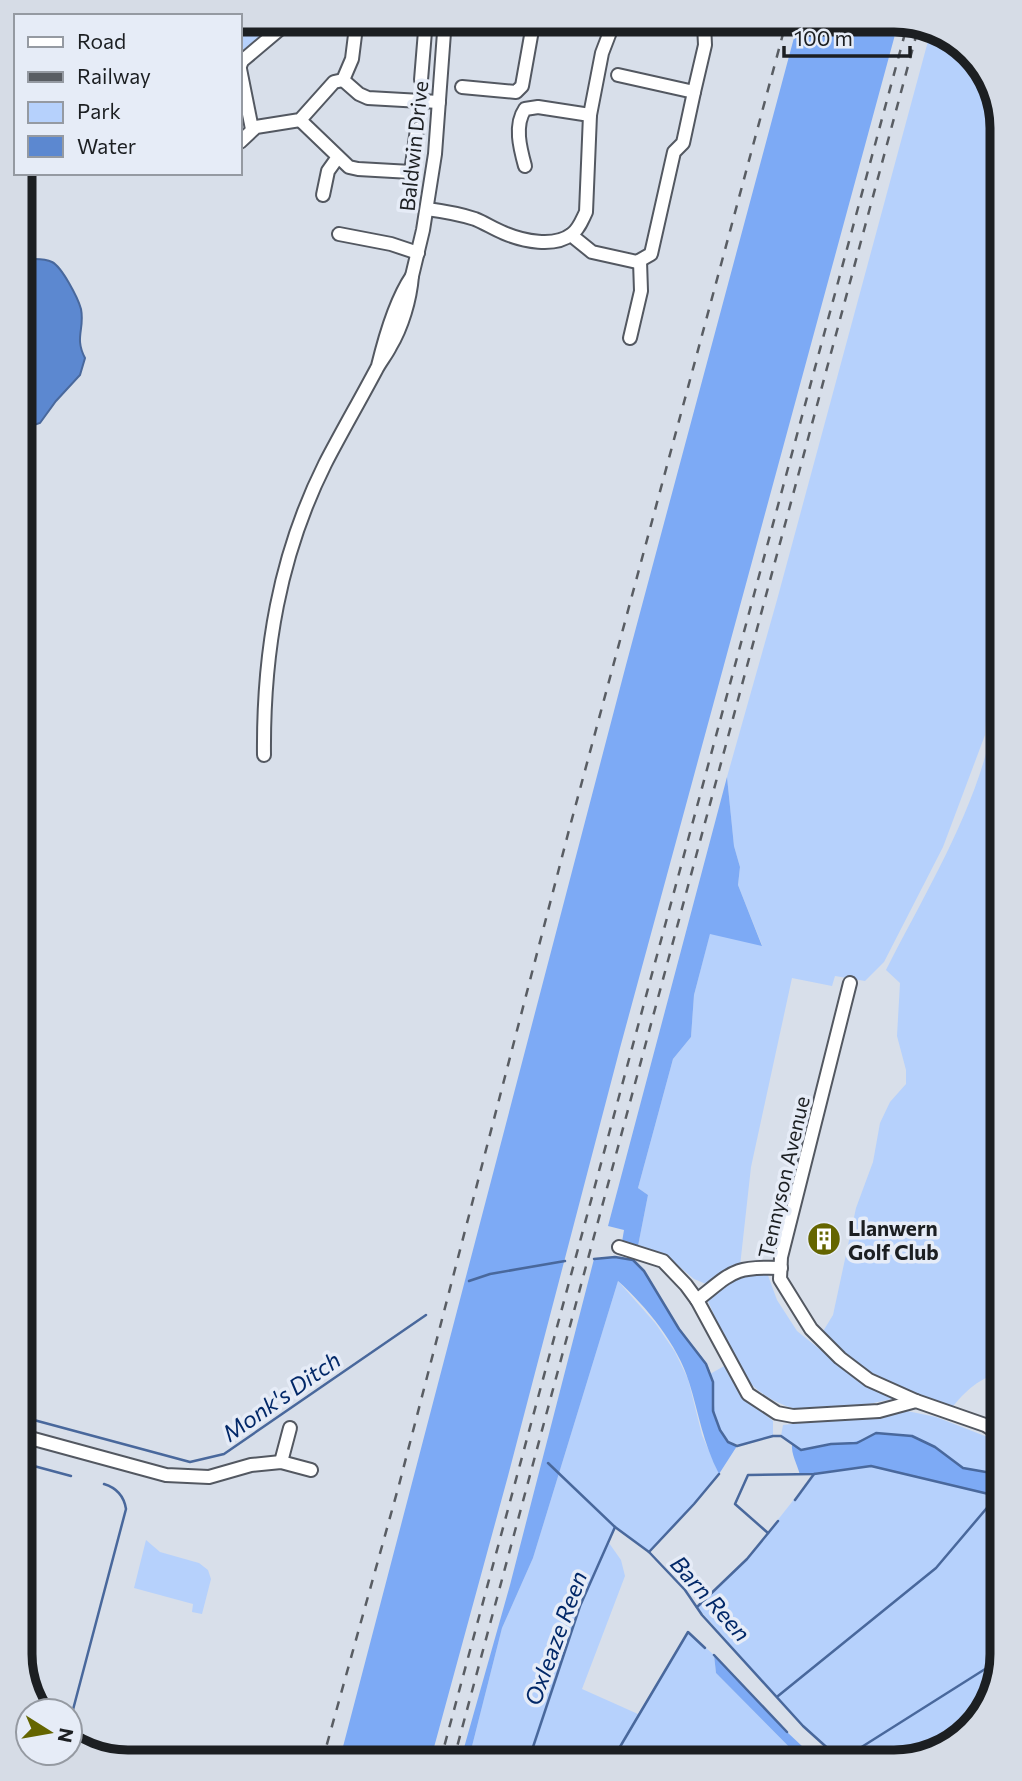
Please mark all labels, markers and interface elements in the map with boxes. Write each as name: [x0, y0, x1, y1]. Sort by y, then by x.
legend: [14, 14, 242, 175]
scale bar: [784, 14, 910, 58]
text: 100 m: [794, 25, 853, 50]
text: Road: [77, 28, 126, 53]
text: Railway: [77, 63, 151, 88]
street label: Baldwin Drive: [394, 80, 432, 212]
text: Park: [77, 98, 121, 123]
text: Water: [77, 133, 136, 158]
street label: Tennyson Avenue: [752, 1093, 814, 1261]
place label: Llanwern Golf Club: [848, 1215, 939, 1264]
building icon: Llanwern Golf Club: [805, 1220, 843, 1258]
water label: Monk's Ditch: [217, 1345, 345, 1447]
water label: Barn Reen: [665, 1549, 757, 1647]
water label: Oxleaze Reen: [518, 1567, 592, 1709]
north arrow: [14, 1697, 84, 1767]
text: N: [54, 1726, 79, 1745]

